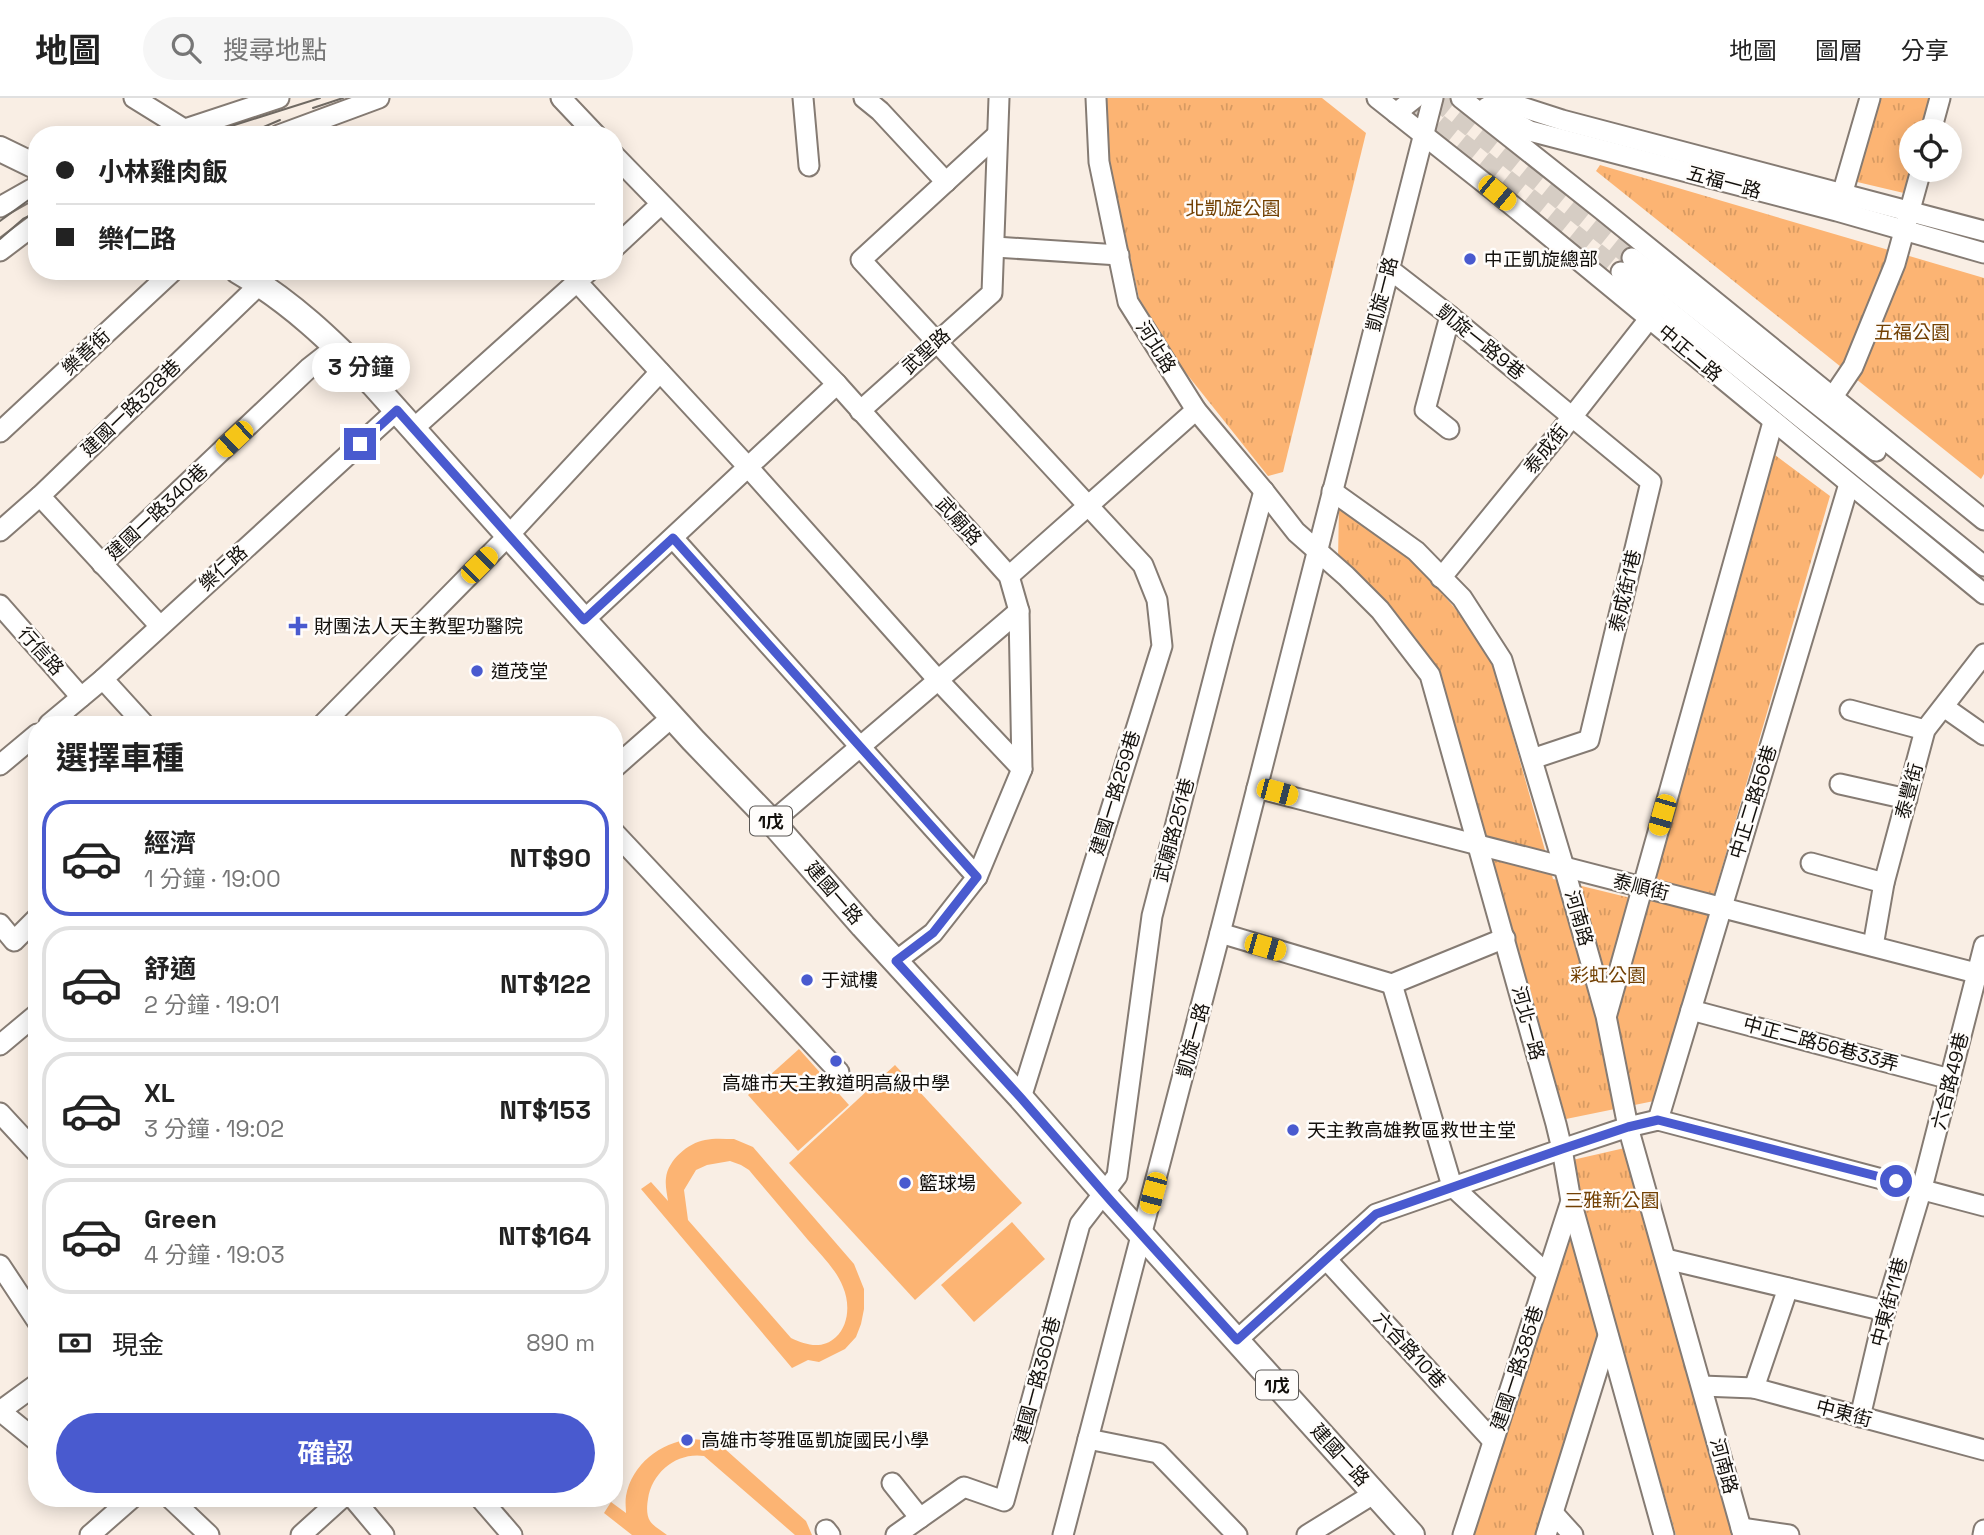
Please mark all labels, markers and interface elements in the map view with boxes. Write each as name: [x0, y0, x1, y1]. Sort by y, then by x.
search box: [143, 17, 633, 80]
icon: search: [167, 29, 205, 67]
text: 地圖: [35, 30, 101, 72]
text: 搜尋地點: [223, 33, 327, 67]
text: 地圖: [1729, 35, 1777, 66]
text: 圖層: [1815, 35, 1863, 66]
text: 分享: [1901, 35, 1949, 66]
map controls: [1899, 119, 1962, 182]
button: locate: [1899, 119, 1962, 182]
text: 小林雞肉飯: [98, 155, 228, 189]
street label: 五福一路: [1684, 160, 1764, 204]
car: [1475, 171, 1520, 215]
park label: 北凱旋公園: [1185, 196, 1281, 221]
text: 樂仁路: [98, 222, 176, 256]
place label: 中正凱旋總部: [1484, 247, 1598, 272]
marker: 中正凱旋總部: [1462, 251, 1478, 267]
street label: 凱旋一路: [1361, 254, 1403, 334]
street label: 凱旋一路9巷: [1432, 299, 1530, 385]
street label: 河北路: [1130, 316, 1182, 378]
street label: 中正二路: [1653, 319, 1727, 387]
park label: 五福公園: [1874, 320, 1950, 345]
street label: 樂善街: [57, 323, 115, 381]
street label: 武聖路: [896, 323, 956, 379]
callout: 3 分鐘: [311, 342, 409, 392]
text: 3 分鐘: [328, 352, 394, 382]
street label: 建國一路328巷: [76, 354, 186, 462]
car: [212, 417, 257, 461]
street label: 泰成街: [1518, 419, 1574, 479]
route end: [344, 428, 376, 460]
street label: 建國一路340巷: [101, 458, 213, 566]
street label: 武廟路: [931, 491, 987, 551]
street label: 樂仁路: [193, 540, 253, 596]
car: [457, 543, 502, 587]
street label: 泰成街1巷: [1603, 547, 1647, 635]
place label: 財團法人天主教聖功醫院: [314, 614, 523, 639]
marker: 財團法人天主教聖功醫院: [288, 616, 308, 636]
street label: 行信路: [13, 621, 69, 681]
place label: 道茂堂: [491, 659, 548, 684]
marker: 道茂堂: [469, 663, 485, 679]
street label: 建國一路259巷: [1084, 727, 1146, 859]
text: 選擇車種: [56, 738, 184, 778]
street label: 中正二路56巷: [1724, 742, 1782, 862]
street label: 泰豐街: [1890, 760, 1928, 822]
street label: 武廟路251巷: [1148, 775, 1200, 885]
car: [1254, 776, 1301, 808]
car: [1647, 792, 1678, 838]
road number: 1戊: [750, 806, 792, 836]
text: 經濟: [144, 826, 196, 860]
icon: car: [60, 827, 123, 890]
text: NT$90: [510, 841, 591, 875]
street label: 建國一路: [800, 856, 868, 930]
text: 1 分鐘 · 19:00: [144, 864, 281, 894]
street label: 泰順街: [1610, 868, 1672, 906]
street label: 河南路: [1559, 887, 1599, 949]
car: [1242, 931, 1289, 963]
text: 舒適: [144, 952, 196, 986]
icon: car: [60, 953, 123, 1016]
park label: 彩虹公園: [1570, 963, 1646, 988]
text: NT$122: [500, 967, 591, 1001]
place label: 于斌樓: [821, 968, 878, 993]
marker: 于斌樓: [799, 972, 815, 988]
street label: 河北一路: [1506, 983, 1550, 1063]
text: 2 分鐘 · 19:01: [144, 990, 280, 1020]
street label: 凱旋一路: [1171, 1000, 1215, 1080]
street label: 中正二路56巷33弄: [1741, 1011, 1901, 1077]
street label: 六合路49巷: [1926, 1030, 1974, 1132]
marker: 高雄市天主教道明高級中學: [828, 1053, 844, 1069]
place label: 高雄市天主教道明高級中學: [722, 1071, 950, 1096]
text: XL: [144, 1076, 175, 1110]
icon: car: [60, 1079, 123, 1142]
text: NT$153: [499, 1093, 591, 1127]
text: 3 分鐘 · 19:02: [144, 1114, 284, 1144]
place label: 天主教高雄教區救世主堂: [1307, 1118, 1516, 1143]
marker: 天主教高雄教區救世主堂: [1285, 1122, 1301, 1138]
route start: [1880, 1165, 1912, 1197]
car: [1138, 1170, 1169, 1216]
place label: 籃球場: [919, 1171, 976, 1196]
marker: 籃球場: [897, 1175, 913, 1191]
park label: 三雅新公園: [1564, 1188, 1660, 1213]
text: Green: [144, 1202, 217, 1236]
icon: car: [60, 1205, 123, 1268]
text: NT$164: [498, 1219, 591, 1253]
text: 4 分鐘 · 19:03: [144, 1240, 285, 1270]
street label: 中東街11巷: [1865, 1254, 1913, 1350]
street label: 建國一路385巷: [1485, 1302, 1549, 1434]
street label: 六合路10巷: [1368, 1306, 1452, 1394]
street label: 建國一路360巷: [1008, 1314, 1066, 1446]
icon: cash: [56, 1324, 94, 1362]
text: 現金: [112, 1328, 164, 1362]
text: 890 m: [526, 1328, 595, 1358]
road number: 1戊: [1256, 1370, 1298, 1400]
street label: 中東街: [1813, 1394, 1875, 1432]
button: 確認: [56, 1413, 595, 1493]
street label: 建國一路: [1305, 1418, 1375, 1492]
place label: 高雄市苓雅區凱旋國民小學: [701, 1428, 929, 1453]
marker: 高雄市苓雅區凱旋國民小學: [679, 1432, 695, 1448]
street label: 河南路: [1705, 1435, 1743, 1497]

